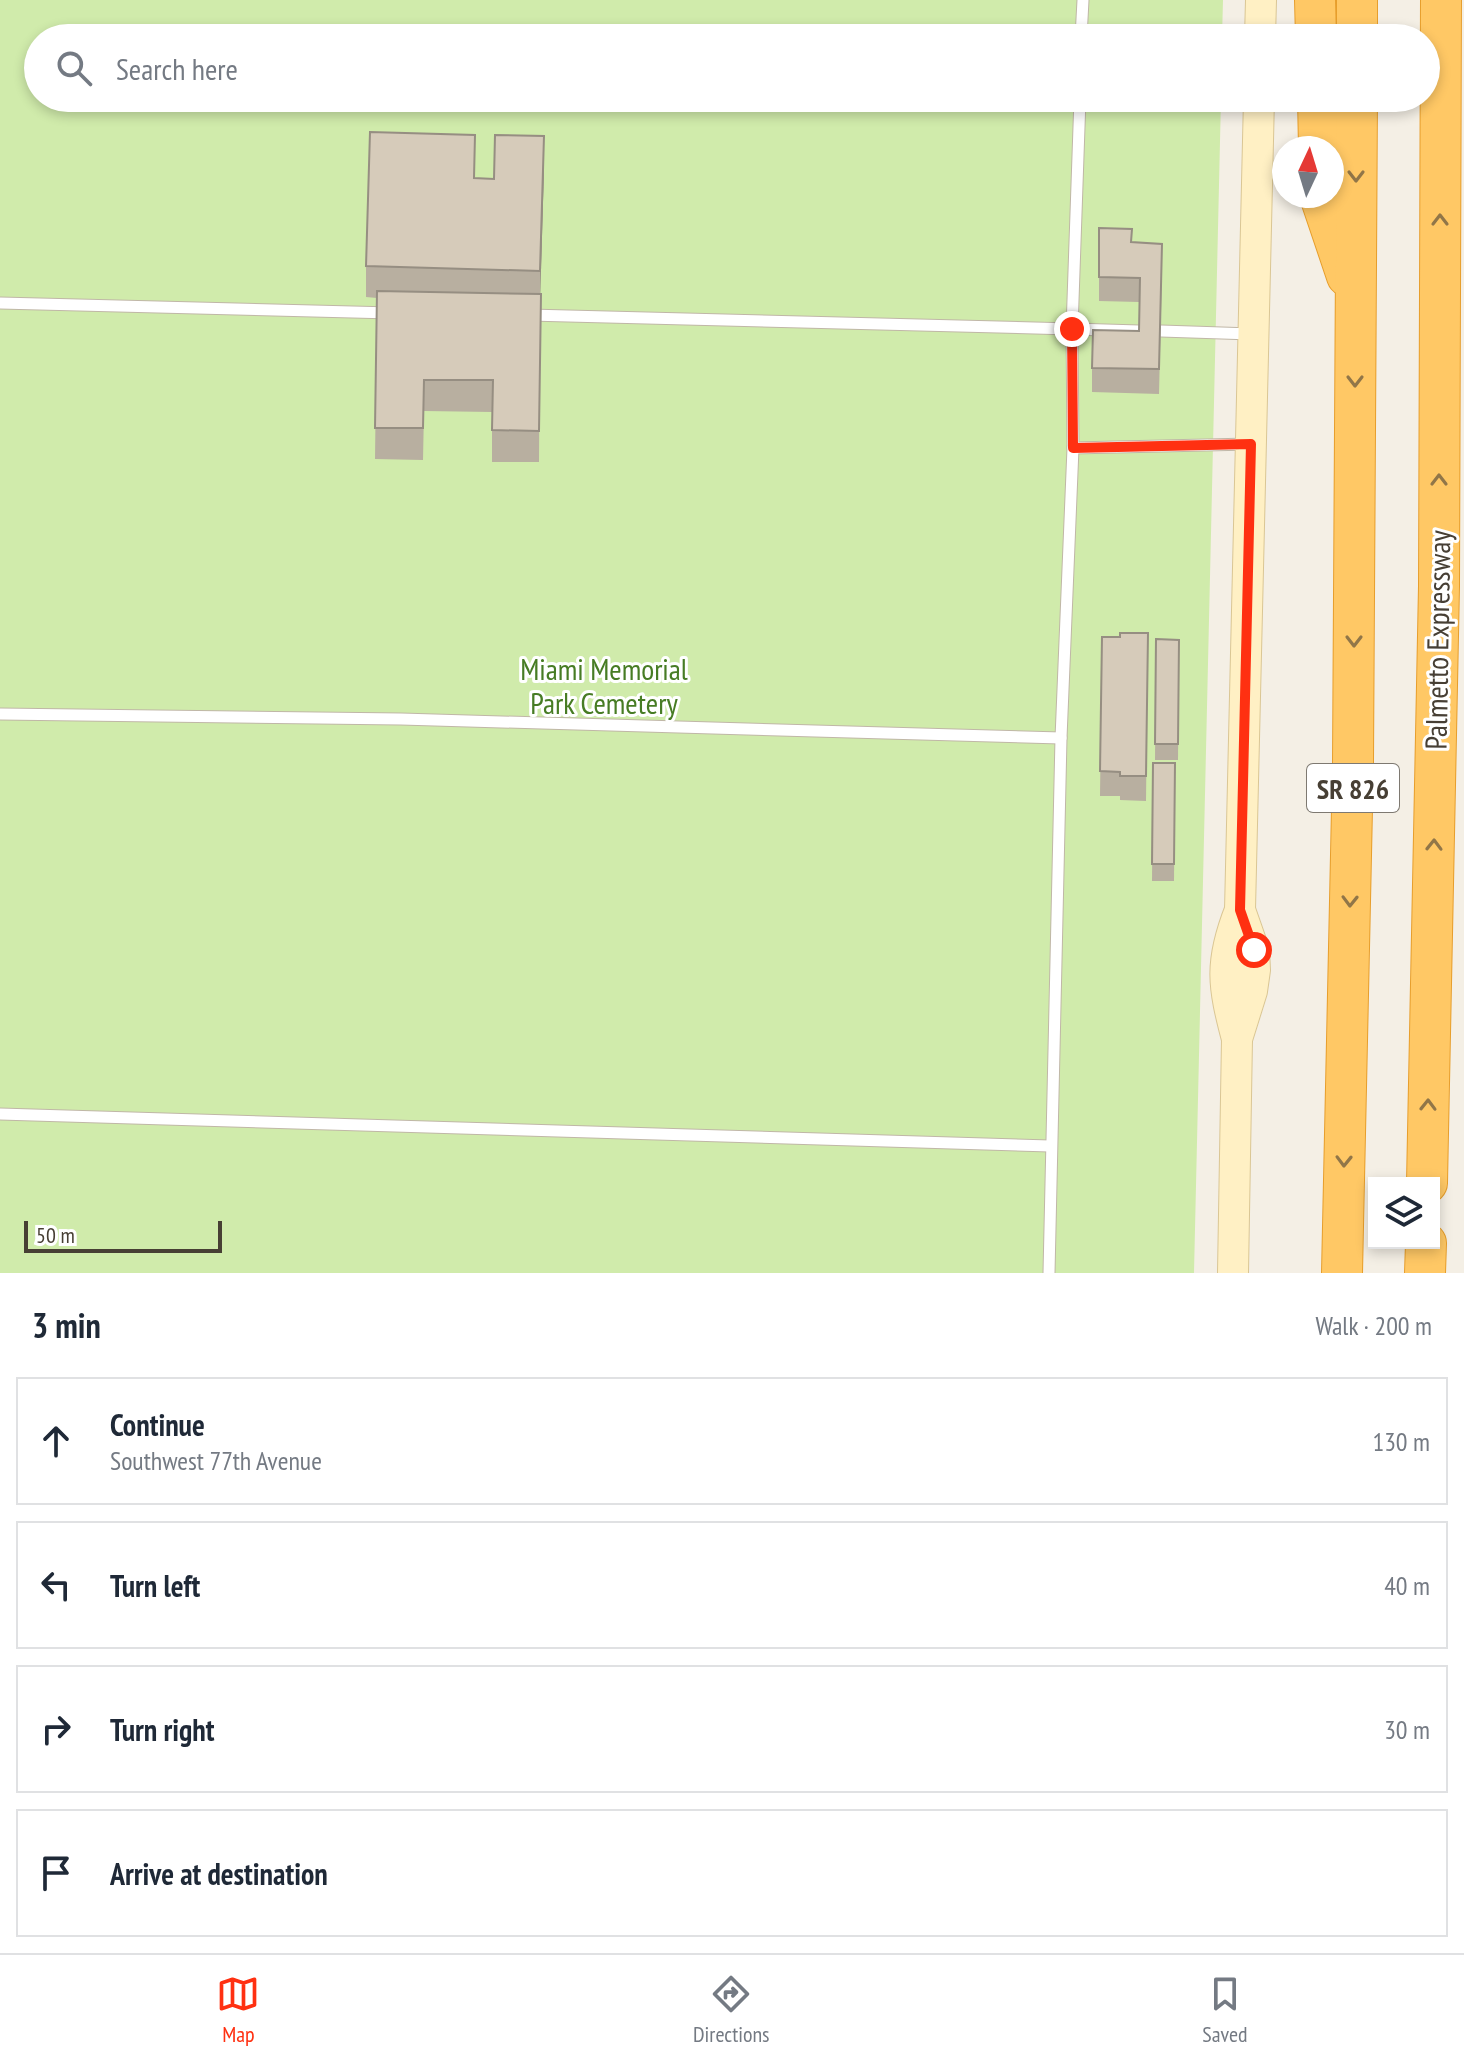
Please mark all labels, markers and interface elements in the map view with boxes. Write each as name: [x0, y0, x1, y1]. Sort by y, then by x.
search box: [24, 24, 1440, 112]
icon: search: [52, 46, 96, 90]
text: Search here: [116, 49, 238, 88]
north arrow: [1272, 136, 1344, 208]
one-way arrow: [1347, 170, 1365, 183]
one-way arrow: [1431, 213, 1449, 226]
route end: [1054, 311, 1090, 347]
one-way arrow: [1346, 375, 1364, 388]
one-way arrow: [1430, 473, 1448, 486]
street label: Palmetto Expressway: [1416, 529, 1458, 750]
one-way arrow: [1345, 635, 1363, 648]
park label: Miami Memorial Park Cemetery: [520, 649, 688, 722]
road number: SR 826: [1307, 764, 1399, 812]
one-way arrow: [1425, 838, 1443, 851]
one-way arrow: [1341, 895, 1359, 908]
route start: [1236, 932, 1272, 968]
one-way arrow: [1420, 1098, 1437, 1111]
one-way arrow: [1335, 1155, 1353, 1168]
map controls: [1368, 1177, 1440, 1249]
button: layers: [1368, 1177, 1440, 1249]
scale bar: [24, 1217, 222, 1253]
text: 50 m: [36, 1221, 75, 1249]
text: 3 min: [32, 1303, 101, 1347]
text: Walk · 200 m: [1315, 1309, 1432, 1342]
text: Continue: [110, 1405, 205, 1444]
icon: ahead: [34, 1419, 78, 1463]
text: 130 m: [1372, 1425, 1430, 1458]
text: Southwest 77th Avenue: [110, 1444, 322, 1477]
icon: left: [34, 1563, 78, 1607]
text: Turn left: [110, 1566, 200, 1605]
text: 40 m: [1384, 1569, 1430, 1602]
icon: right: [34, 1707, 78, 1751]
text: Turn right: [110, 1710, 214, 1749]
text: 30 m: [1384, 1713, 1430, 1746]
icon: arrive: [34, 1851, 78, 1895]
text: Arrive at destination: [110, 1854, 328, 1893]
tab: Map: [216, 1972, 260, 2048]
tab: Directions: [693, 1972, 770, 2048]
tab: Saved: [1202, 1972, 1248, 2048]

